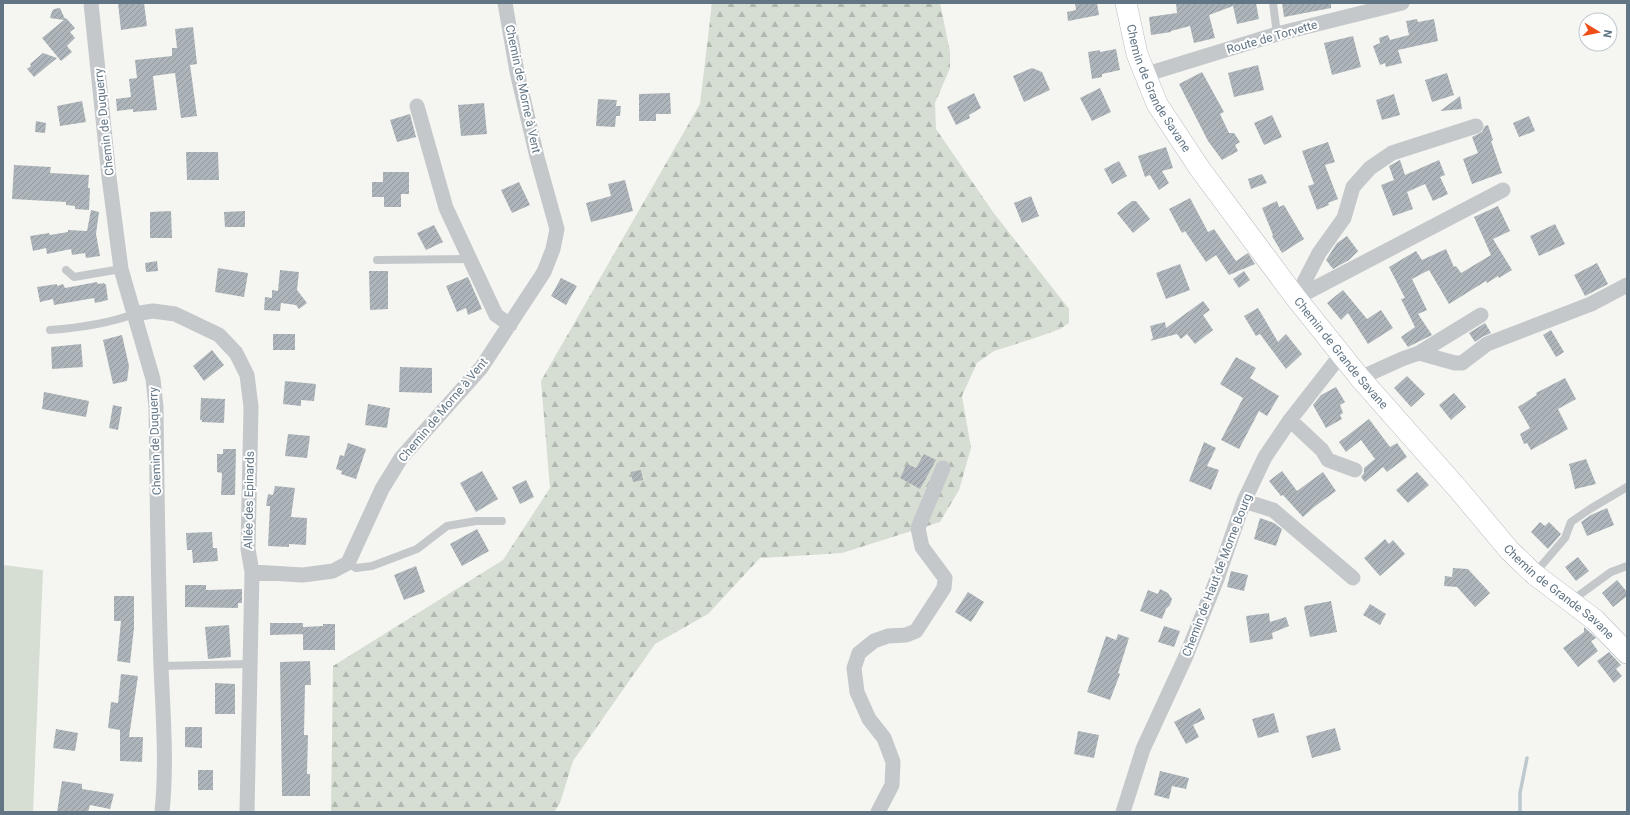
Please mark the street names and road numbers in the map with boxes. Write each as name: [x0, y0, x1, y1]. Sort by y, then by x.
street label: Route de Torvette: [1225, 17, 1319, 57]
street label: Chemin de Morne à Vent: [503, 23, 543, 155]
street label: Chemin de Grande Savane: [1124, 23, 1194, 155]
street label: Chemin de Duquerry: [91, 67, 117, 177]
street label: Chemin de Grande Savane: [1291, 295, 1391, 412]
street label: Chemin de Morne à Vent: [396, 355, 491, 465]
street label: Chemin de Duquerry: [146, 386, 164, 495]
street label: Allée des Epinards: [241, 451, 257, 549]
street label: Chemin de Haut de Morne Bourg: [1179, 491, 1255, 659]
street label: Chemin de Grande Savane: [1501, 542, 1617, 642]

